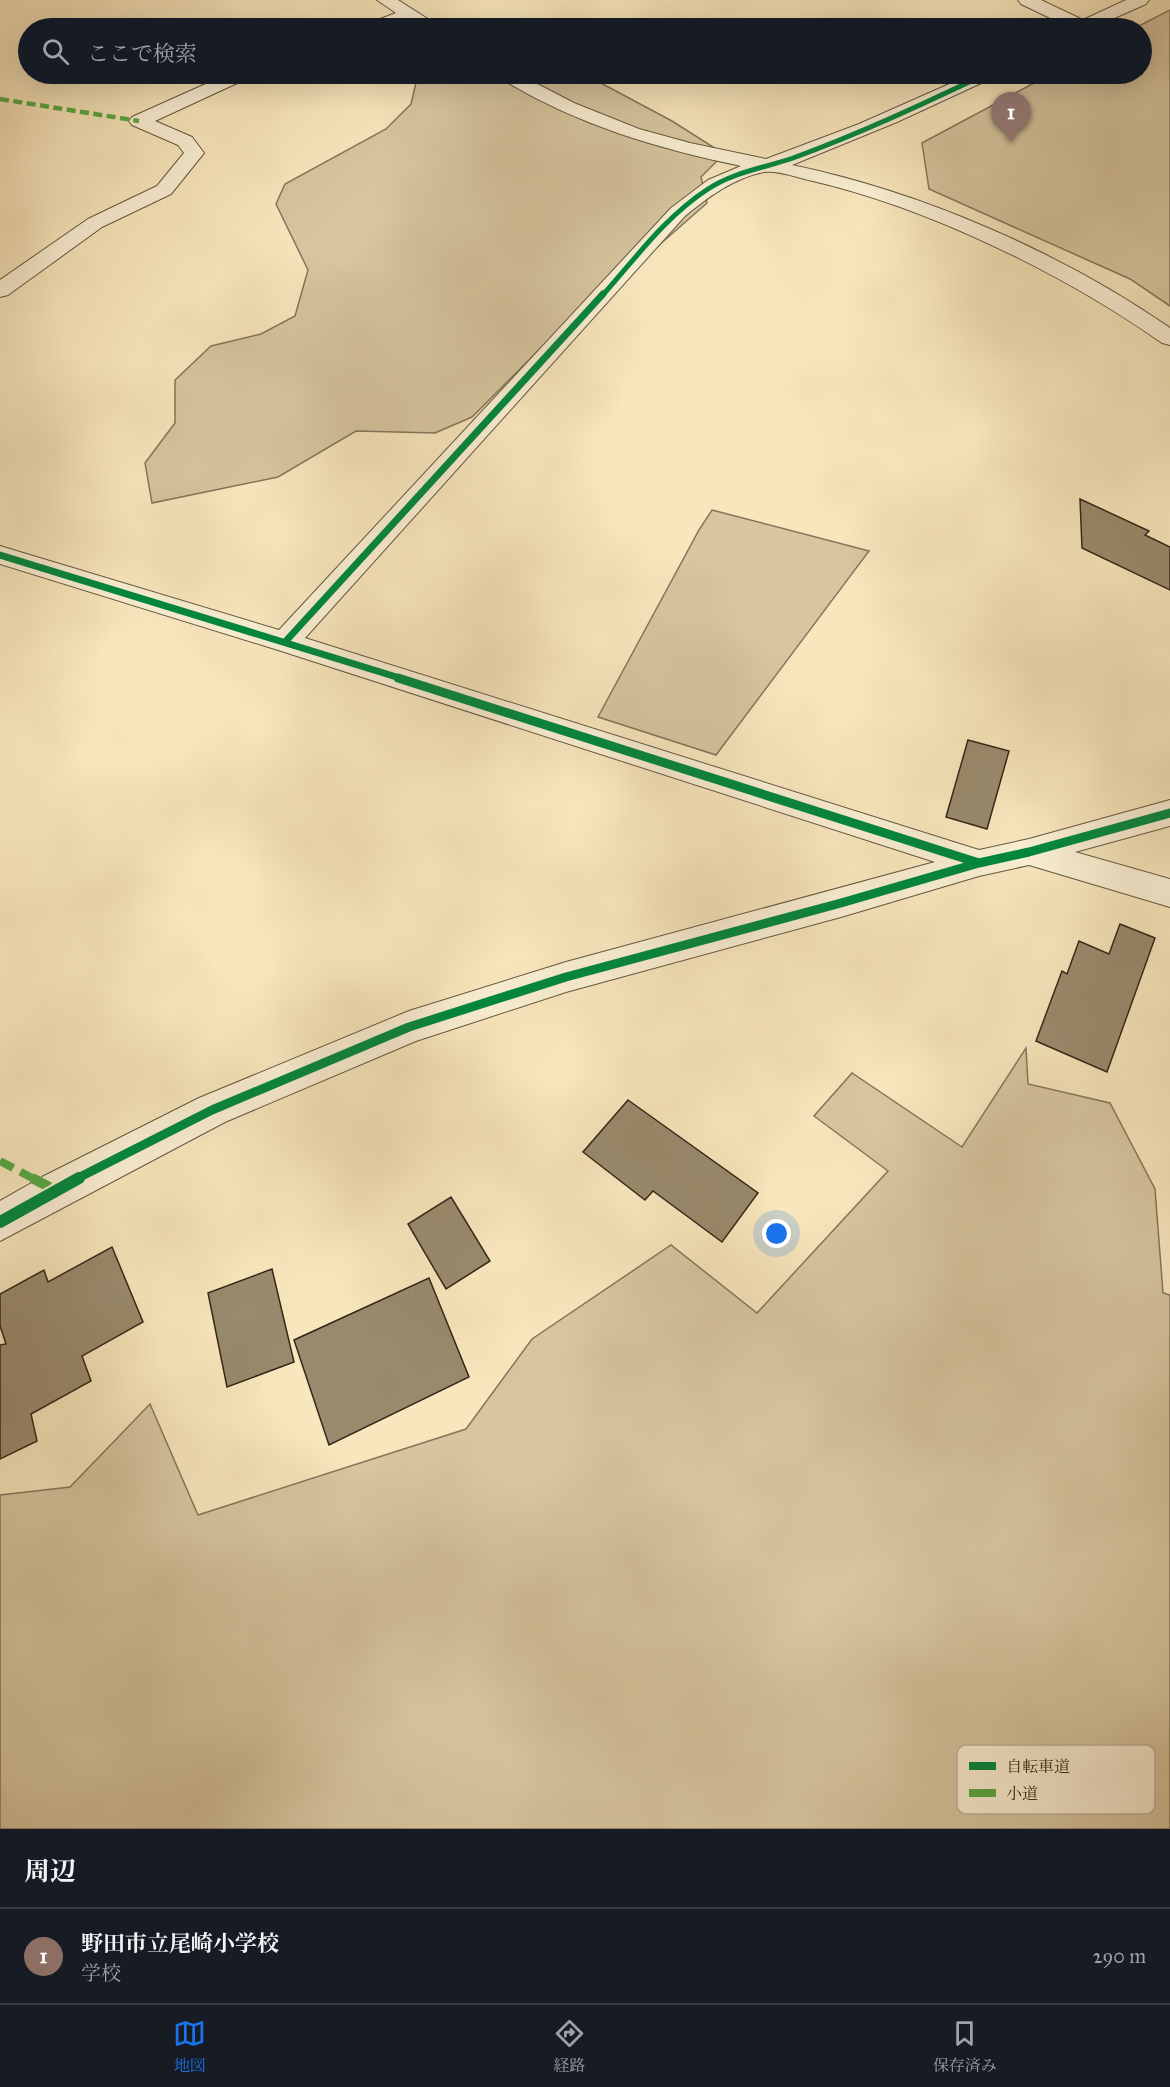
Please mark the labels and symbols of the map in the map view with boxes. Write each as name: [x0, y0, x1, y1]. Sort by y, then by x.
pin: 1: [992, 92, 1030, 142]
your location: [762, 1219, 791, 1248]
legend: [957, 1745, 1155, 1814]
text: 自転車道: [1006, 1757, 1070, 1776]
text: 小道: [1006, 1784, 1038, 1803]

